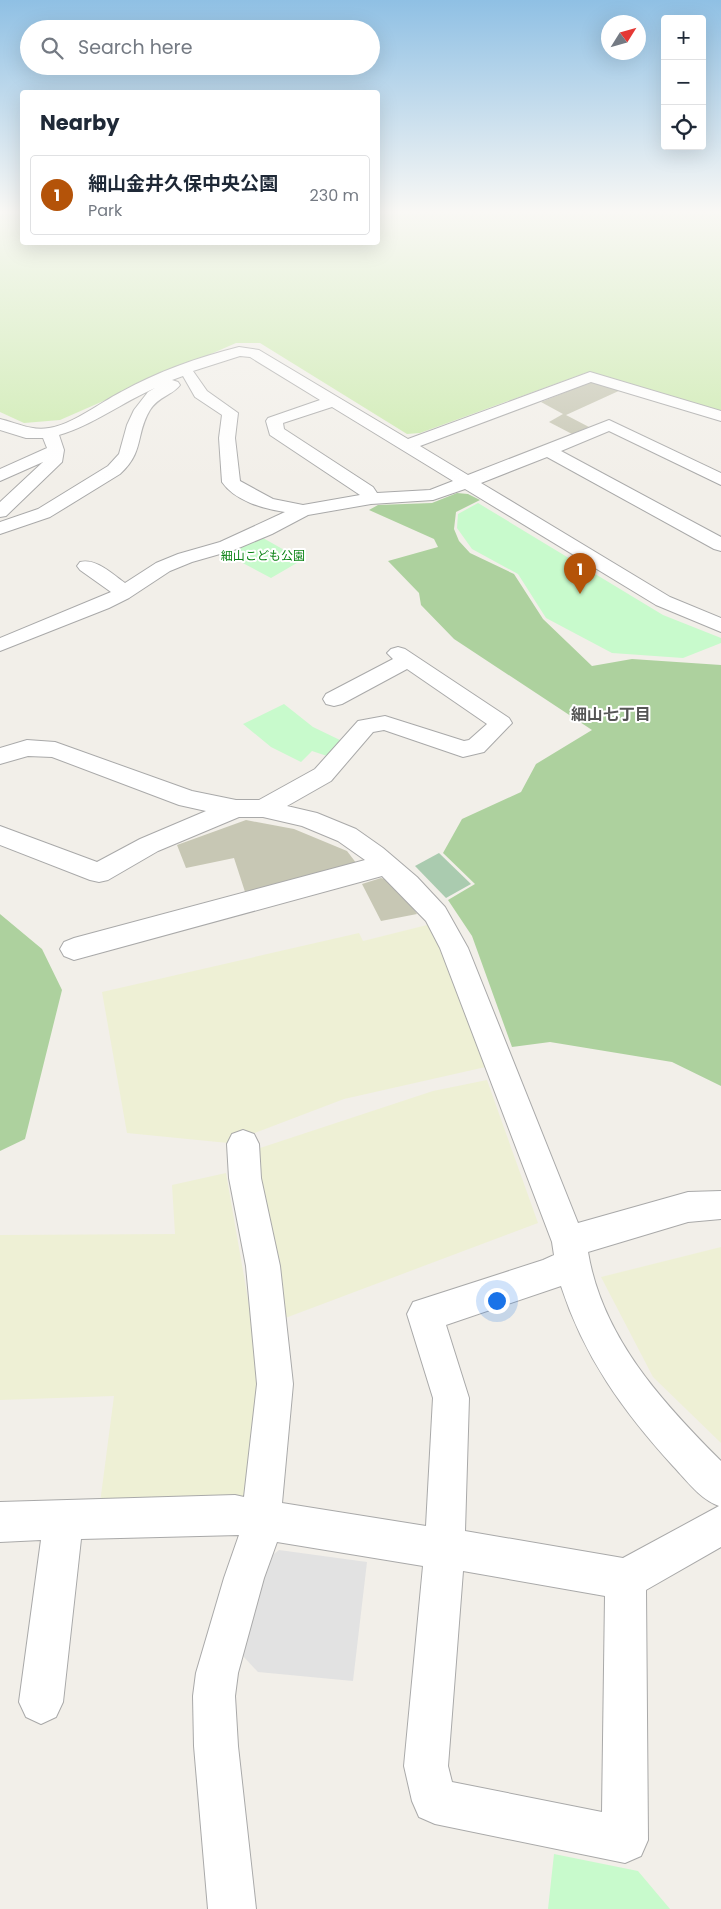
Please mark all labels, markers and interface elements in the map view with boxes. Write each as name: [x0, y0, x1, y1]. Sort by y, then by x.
north arrow: [601, 15, 646, 60]
map controls: [661, 15, 706, 150]
button: +: [661, 15, 706, 60]
search box: [20, 20, 380, 75]
icon: search: [38, 34, 66, 62]
text: Search here: [78, 34, 192, 61]
button: −: [661, 60, 706, 105]
button: locate: [661, 105, 706, 150]
text: Nearby: [40, 108, 120, 137]
text: 細山金井久保中央公園: [88, 170, 278, 197]
text: 1: [54, 184, 60, 207]
text: 230 m: [310, 184, 359, 207]
text: Park: [88, 199, 122, 222]
park label: 細山こども公園: [221, 547, 305, 564]
pin: 1: [564, 553, 596, 594]
district label: 細山七丁目: [571, 703, 651, 726]
your location: [484, 1288, 510, 1314]

